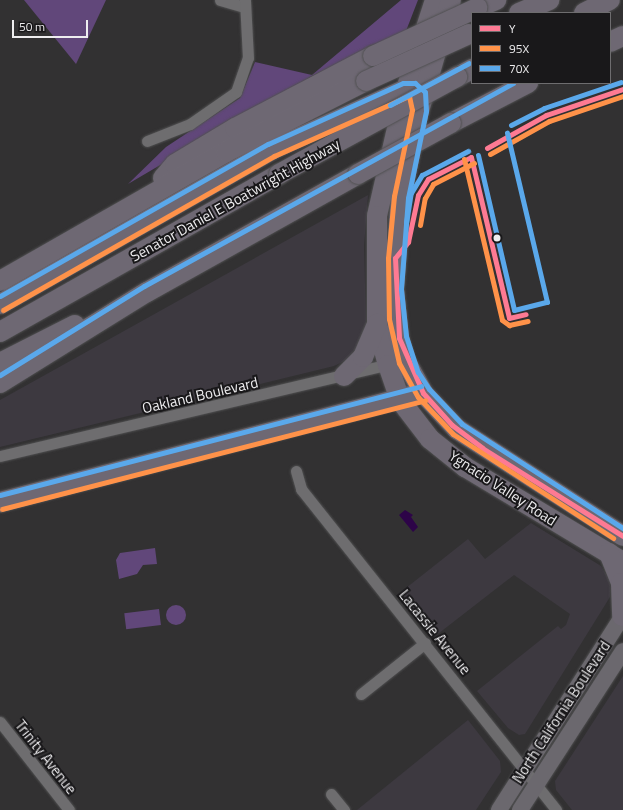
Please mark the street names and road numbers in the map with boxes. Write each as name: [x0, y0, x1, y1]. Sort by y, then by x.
street label: Senator Daniel E Boatwright Highway: [127, 135, 343, 265]
street label: Oakland Boulevard: [140, 373, 260, 417]
street label: Ygnacio Valley Road: [446, 447, 560, 529]
street label: Lacassie Avenue: [395, 586, 475, 678]
street label: North California Boulevard: [508, 638, 614, 786]
street label: Trinity Avenue: [11, 716, 81, 798]

